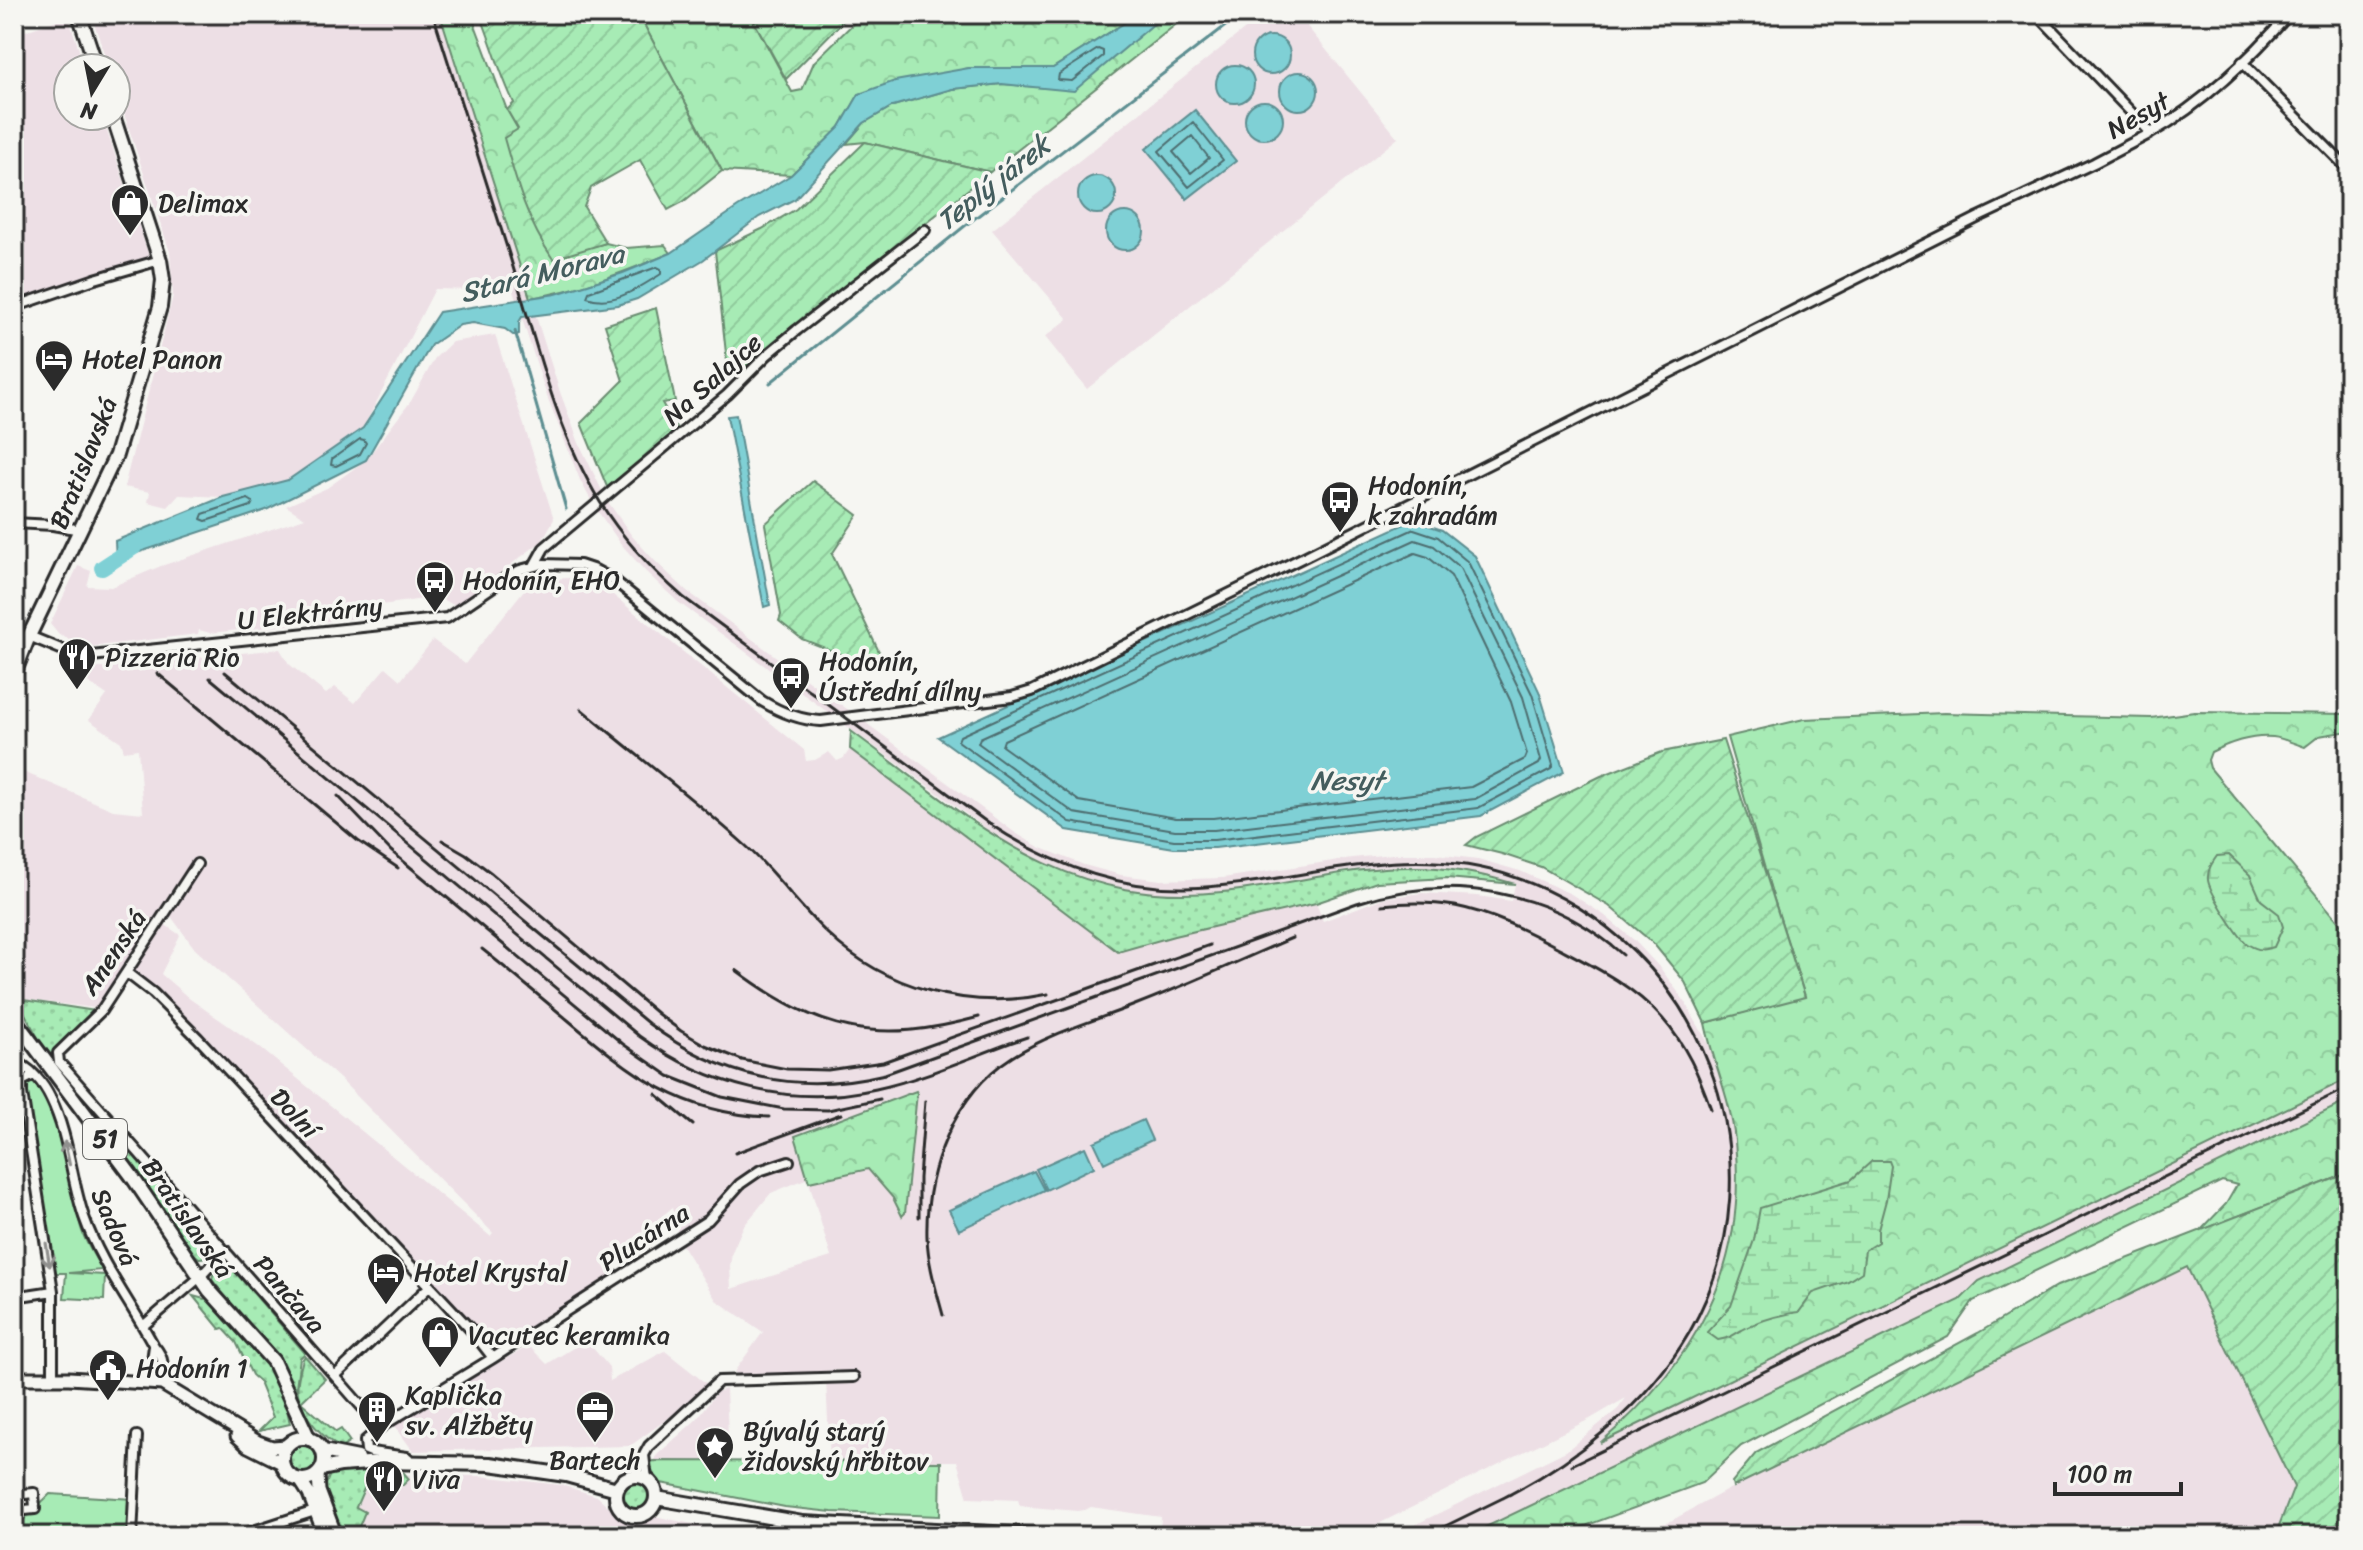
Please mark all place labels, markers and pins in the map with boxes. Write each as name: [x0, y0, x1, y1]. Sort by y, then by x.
place label: Delimax: [158, 180, 249, 226]
shop icon: Delimax: [109, 182, 151, 237]
place label: Hotel Panon: [82, 336, 222, 382]
hotel icon: Hotel Panon: [33, 338, 75, 393]
place label: Hodonín, k zahradám: [1368, 462, 1498, 538]
bus stop icon: Hodonín, k zahradám: [1319, 479, 1361, 534]
place label: Hodonín, EHO: [463, 557, 620, 603]
bus stop icon: Hodonín, EHO: [414, 559, 456, 614]
place label: Pizzeria Rio: [105, 634, 240, 680]
restaurant icon: Pizzeria Rio: [56, 636, 98, 691]
place label: Hodonín, Ústřední dílny: [819, 638, 982, 714]
bus stop icon: Hodonín, Ústřední dílny: [770, 655, 812, 710]
place label: Hotel Krystal: [414, 1249, 568, 1295]
hotel icon: Hotel Krystal: [365, 1251, 407, 1306]
place label: Vacutec keramika: [468, 1312, 670, 1358]
shop icon: Vacutec keramika: [419, 1314, 461, 1369]
place label: Hodonín 1: [136, 1345, 248, 1391]
public building icon: Hodonín 1: [87, 1347, 129, 1402]
place label: Kaplička sv. Alžběty: [404, 1372, 533, 1448]
building icon: Kaplička sv. Alžběty: [356, 1389, 398, 1444]
office icon: Bartech: [574, 1389, 616, 1444]
place label: Bývalý starý židovský hřbitov: [742, 1408, 929, 1484]
place icon: Bývalý starý židovský hřbitov: [694, 1425, 736, 1480]
place label: Bartech: [549, 1437, 641, 1483]
place label: Viva: [412, 1456, 461, 1502]
restaurant icon: Viva: [363, 1458, 405, 1513]

